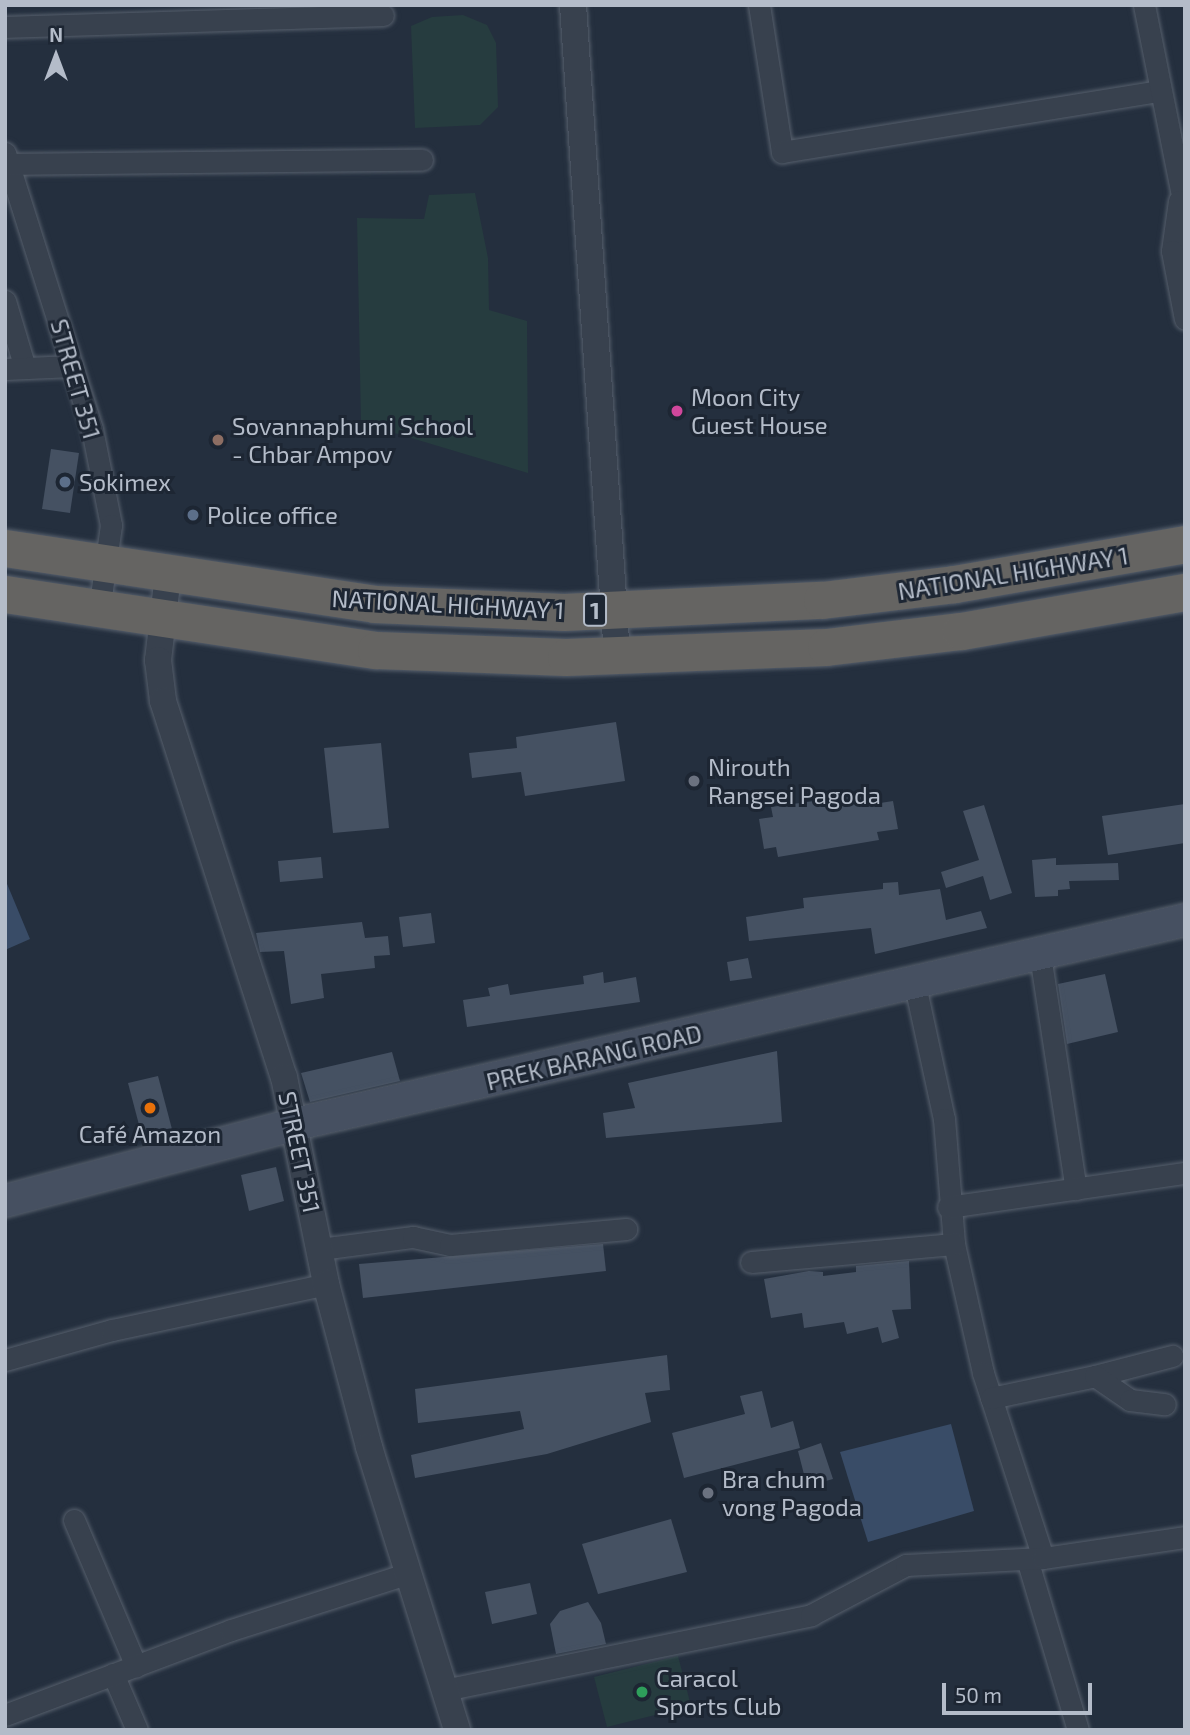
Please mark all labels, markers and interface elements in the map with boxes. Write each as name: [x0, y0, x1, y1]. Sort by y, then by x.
north arrow: [21, 21, 91, 91]
text: N: [49, 23, 63, 46]
street label: STREET 351: [45, 315, 107, 443]
place label: Moon City Guest House: [691, 383, 828, 439]
marker: Moon City Guest House: [669, 403, 685, 419]
place label: Sovannaphumi School - Chbar Ampov: [232, 412, 473, 468]
marker: Sovannaphumi School - Chbar Ampov: [210, 432, 226, 448]
place label: Sokimex: [79, 468, 171, 496]
marker: Sokimex: [57, 474, 73, 490]
place label: Police office: [207, 501, 338, 529]
marker: Police office: [185, 507, 201, 523]
street label: NATIONAL HIGHWAY 1: [895, 540, 1131, 606]
street label: NATIONAL HIGHWAY 1: [330, 583, 566, 625]
road number: 1: [583, 590, 607, 630]
place label: Nirouth Rangsei Pagoda: [708, 753, 881, 809]
marker: Nirouth Rangsei Pagoda: [686, 773, 702, 789]
street label: PREK BARANG ROAD: [483, 1018, 705, 1096]
street label: STREET 351: [273, 1088, 327, 1216]
marker: Café Amazon: [142, 1100, 158, 1116]
place label: Café Amazon: [79, 1120, 221, 1148]
place label: Bra chum vong Pagoda: [722, 1465, 862, 1521]
marker: Bra chum vong Pagoda: [700, 1485, 716, 1501]
place label: Caracol Sports Club: [656, 1664, 781, 1720]
scale bar: [945, 1668, 1096, 1712]
text: 50 m: [955, 1682, 1002, 1707]
marker: Caracol Sports Club: [634, 1684, 650, 1700]

